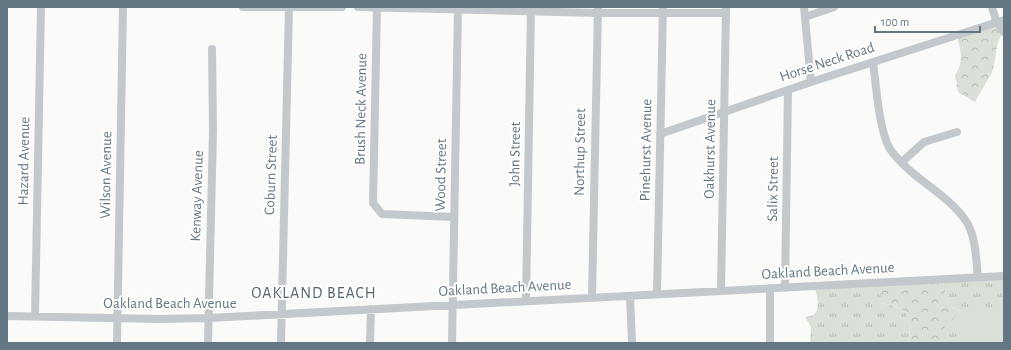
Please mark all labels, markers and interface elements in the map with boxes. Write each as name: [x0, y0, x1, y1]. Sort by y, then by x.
scale bar: [875, 8, 980, 34]
text: 100 m: [881, 16, 909, 28]
street label: Horse Neck Road: [778, 40, 876, 84]
street label: Brush Neck Avenue: [353, 53, 369, 165]
street label: Pinehurst Avenue: [638, 98, 654, 202]
street label: Oakhurst Avenue: [702, 99, 718, 199]
street label: Northup Street: [572, 108, 588, 196]
street label: Hazard Avenue: [16, 116, 32, 205]
street label: John Street: [507, 121, 523, 187]
street label: Wilson Avenue: [98, 131, 114, 219]
street label: Coburn Street: [262, 134, 280, 215]
street label: Wood Street: [433, 138, 449, 212]
street label: Kenway Avenue: [188, 150, 206, 242]
street label: Salix Street: [765, 156, 781, 222]
street label: Oakland Beach Avenue: [761, 260, 895, 282]
street label: Oakland Beach Avenue: [438, 277, 572, 299]
district label: OAKLAND BEACH: [251, 285, 377, 301]
street label: Oakland Beach Avenue: [103, 296, 237, 311]

